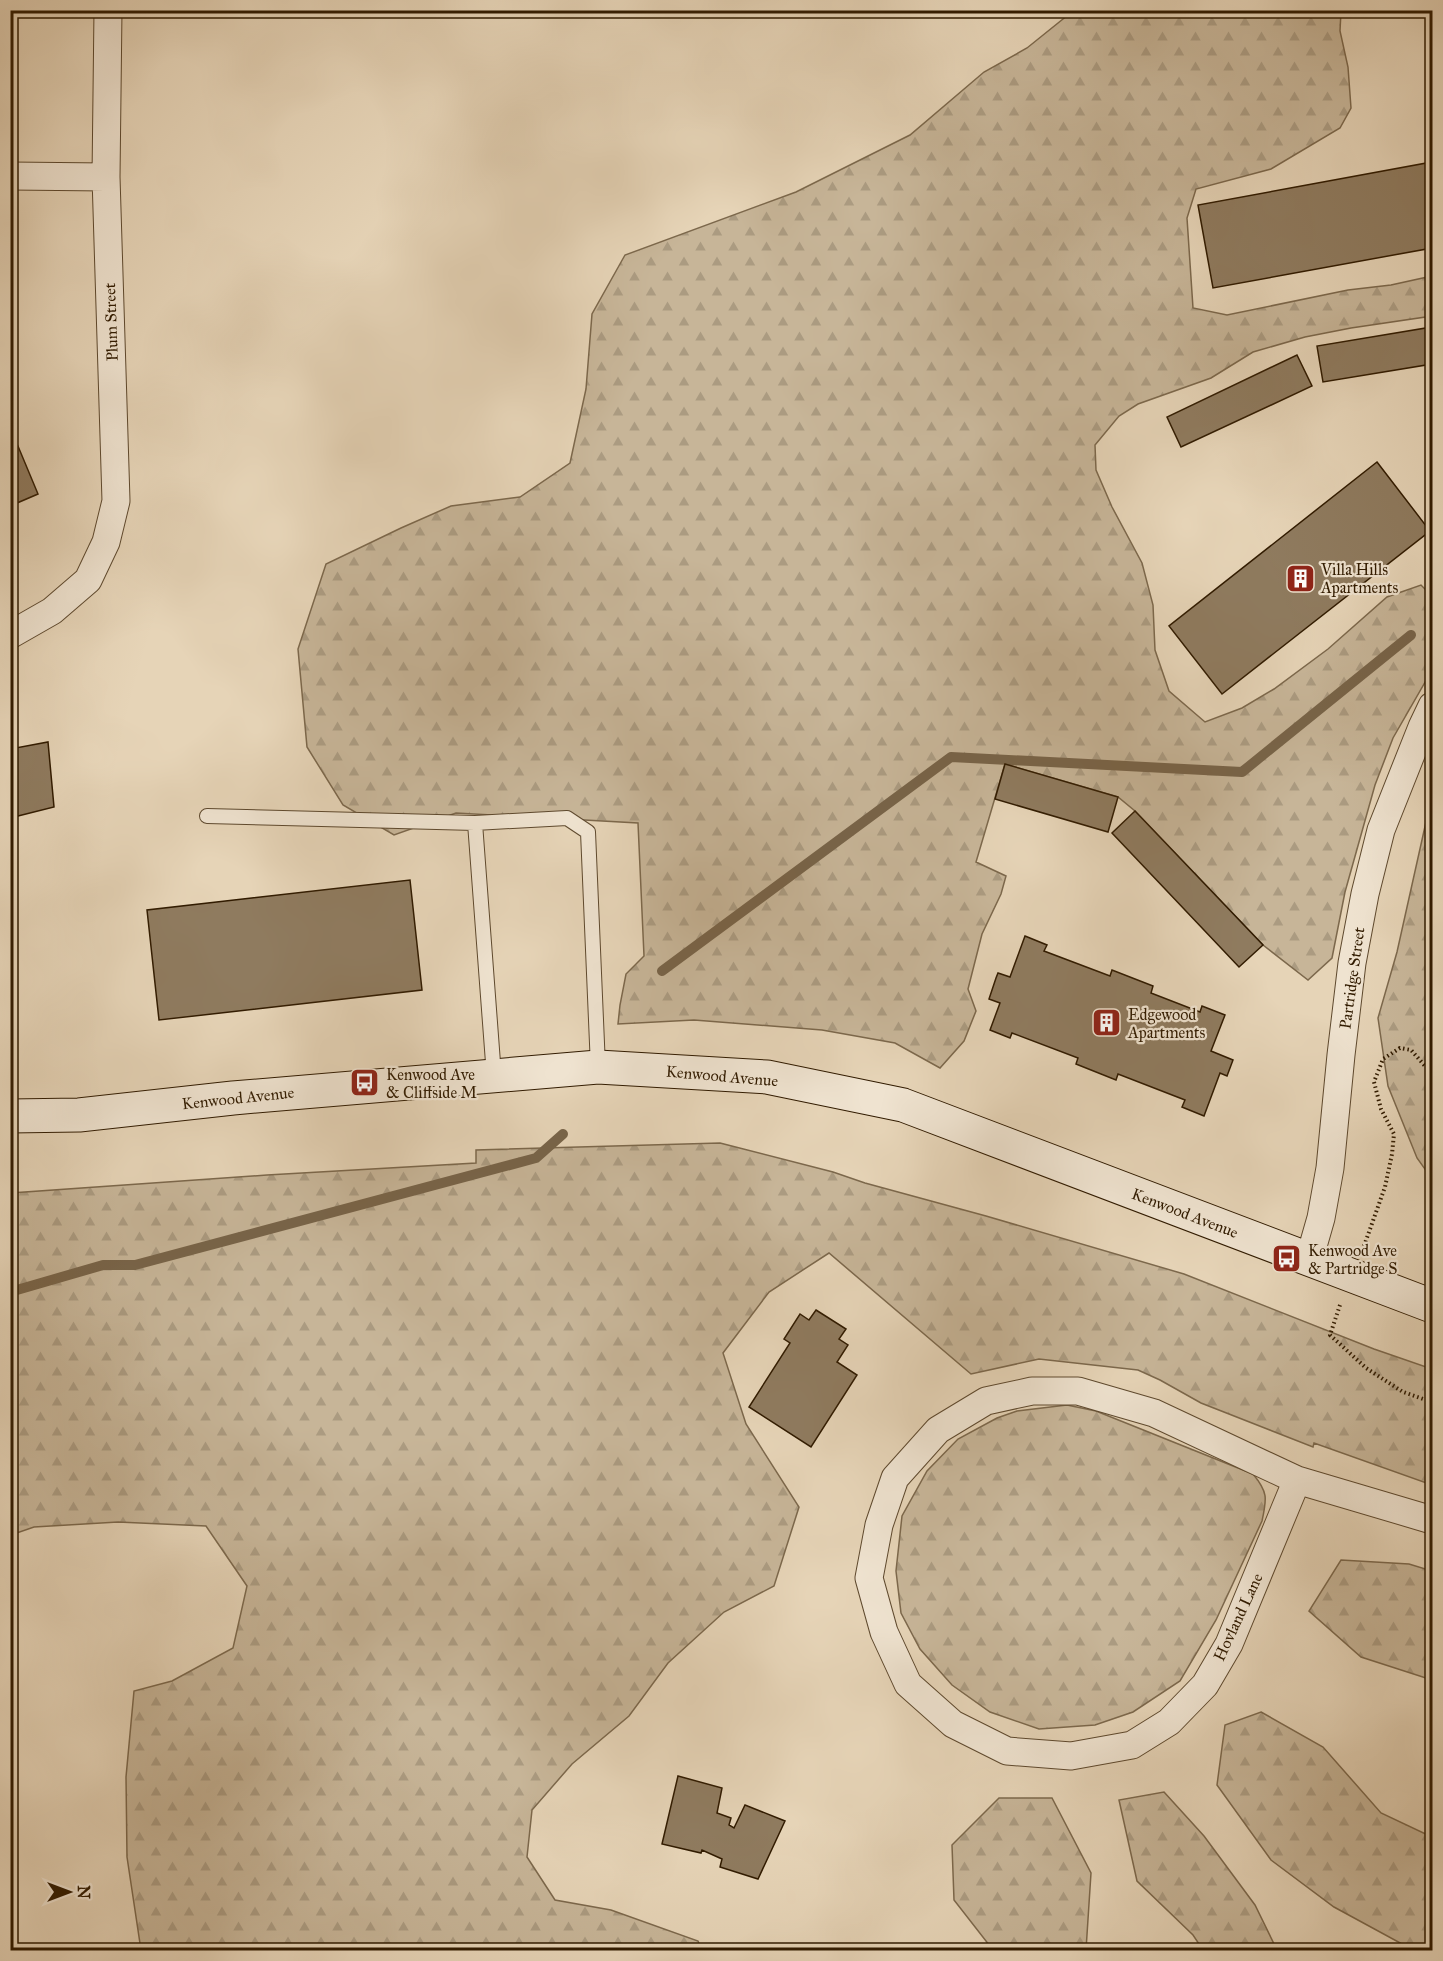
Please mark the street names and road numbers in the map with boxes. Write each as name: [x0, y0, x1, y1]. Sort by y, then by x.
street label: Plum Street: [100, 282, 122, 362]
street label: Partridge Street: [1335, 925, 1370, 1030]
street label: Kenwood Avenue: [665, 1062, 779, 1090]
street label: Kenwood Avenue: [181, 1083, 295, 1113]
street label: Kenwood Avenue: [1129, 1184, 1241, 1242]
street label: Hovland Lane: [1209, 1570, 1267, 1664]

